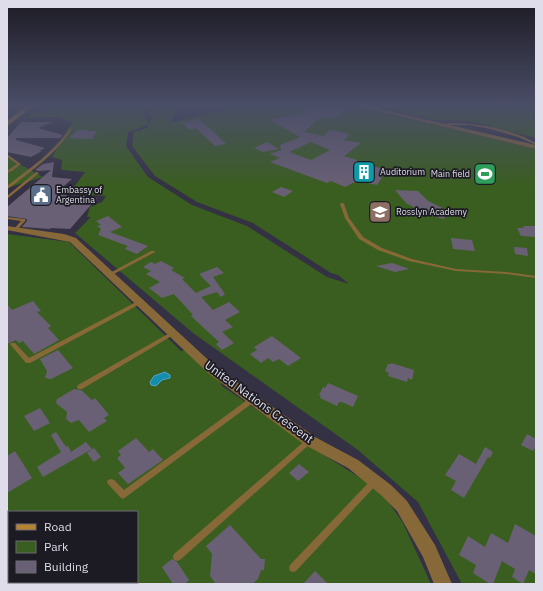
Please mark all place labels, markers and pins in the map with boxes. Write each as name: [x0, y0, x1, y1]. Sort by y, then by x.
building icon: Auditorium: [351, 159, 377, 185]
sports icon: Main field: [472, 161, 498, 187]
place label: Auditorium: [380, 166, 425, 177]
place label: Main field: [431, 168, 470, 179]
public building icon: Embassy of Argentina: [28, 182, 54, 208]
place label: Embassy of Argentina: [56, 184, 102, 205]
school or university icon: Rosslyn Academy: [367, 199, 393, 225]
place label: Rosslyn Academy: [396, 206, 468, 217]

